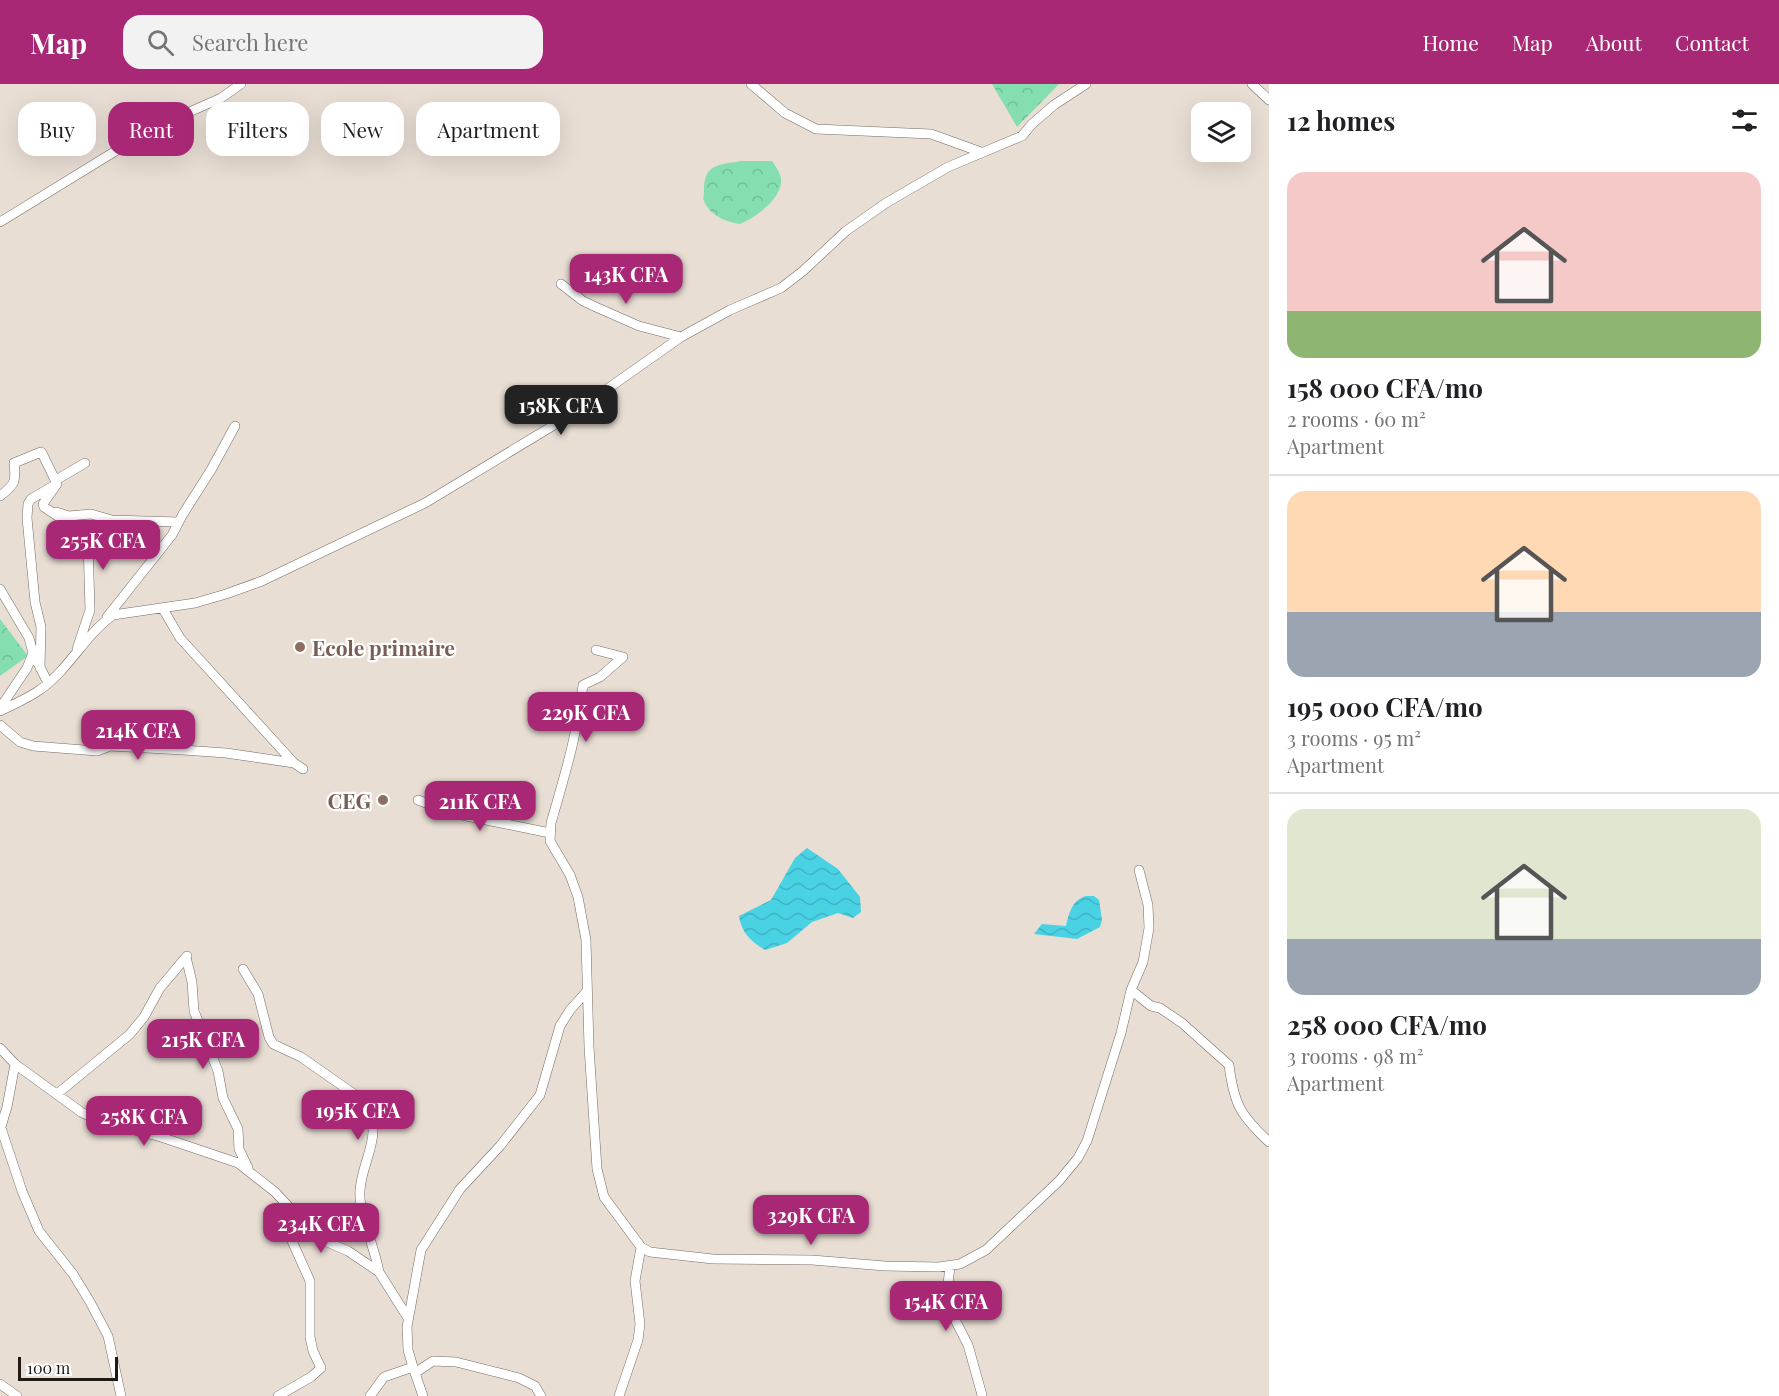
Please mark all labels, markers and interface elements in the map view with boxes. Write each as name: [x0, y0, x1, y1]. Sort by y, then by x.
search box: [123, 15, 543, 69]
text: Map: [30, 24, 87, 61]
icon: search: [144, 26, 177, 59]
text: Search here: [192, 27, 308, 57]
text: Home: [1423, 28, 1479, 56]
text: Map: [1512, 28, 1553, 56]
text: About: [1586, 28, 1642, 56]
text: Contact: [1675, 28, 1749, 56]
chip: Buy: [18, 102, 96, 156]
chip: Rent: [108, 102, 194, 156]
chip: Filters: [206, 102, 309, 156]
chip: New: [321, 102, 404, 156]
chip: Apartment: [416, 102, 560, 156]
map controls: [1191, 102, 1251, 162]
button: layers: [1191, 102, 1251, 162]
text: 12 homes: [1287, 103, 1395, 138]
icon: filters: [1728, 104, 1761, 137]
icon: home: [1470, 211, 1578, 319]
pin: 143K CFA: [564, 254, 688, 305]
text: 143K CFA: [584, 260, 668, 287]
text: 158 000 CFA/mo: [1287, 370, 1483, 405]
pin: 158K CFA: [499, 385, 623, 436]
text: 158K CFA: [519, 391, 603, 418]
text: 2 rooms · 60 m²: [1287, 405, 1426, 432]
text: Apartment: [1287, 432, 1384, 459]
pin: 255K CFA: [41, 520, 165, 571]
text: 255K CFA: [60, 526, 146, 553]
icon: home: [1470, 530, 1578, 638]
place label: Ecole primaire: [312, 633, 455, 661]
marker: Ecole primaire: [293, 640, 307, 654]
text: 195 000 CFA/mo: [1287, 689, 1483, 724]
pin: 229K CFA: [524, 692, 648, 743]
text: 229K CFA: [542, 698, 630, 725]
pin: 214K CFA: [76, 710, 200, 761]
text: 214K CFA: [95, 716, 181, 743]
text: 3 rooms · 95 m²: [1287, 724, 1421, 751]
text: Apartment: [1287, 751, 1384, 778]
pin: 211K CFA: [418, 781, 542, 832]
place label: CEG: [327, 786, 371, 814]
text: 211K CFA: [439, 787, 521, 814]
marker: CEG: [376, 793, 390, 807]
icon: home: [1470, 848, 1578, 956]
text: 258 000 CFA/mo: [1287, 1007, 1487, 1042]
pin: 215K CFA: [141, 1019, 265, 1070]
text: 215K CFA: [161, 1025, 245, 1052]
text: 3 rooms · 98 m²: [1287, 1042, 1423, 1069]
text: Apartment: [1287, 1069, 1384, 1096]
pin: 195K CFA: [296, 1090, 420, 1141]
pin: 258K CFA: [82, 1096, 206, 1147]
text: 195K CFA: [316, 1096, 400, 1123]
text: 258K CFA: [100, 1102, 188, 1129]
pin: 329K CFA: [749, 1195, 873, 1246]
text: 329K CFA: [767, 1201, 855, 1228]
pin: 234K CFA: [259, 1203, 383, 1254]
text: 234K CFA: [277, 1209, 365, 1236]
pin: 154K CFA: [884, 1281, 1008, 1332]
text: 154K CFA: [904, 1287, 988, 1314]
scale bar: [18, 1354, 118, 1382]
text: 100 m: [27, 1357, 70, 1378]

